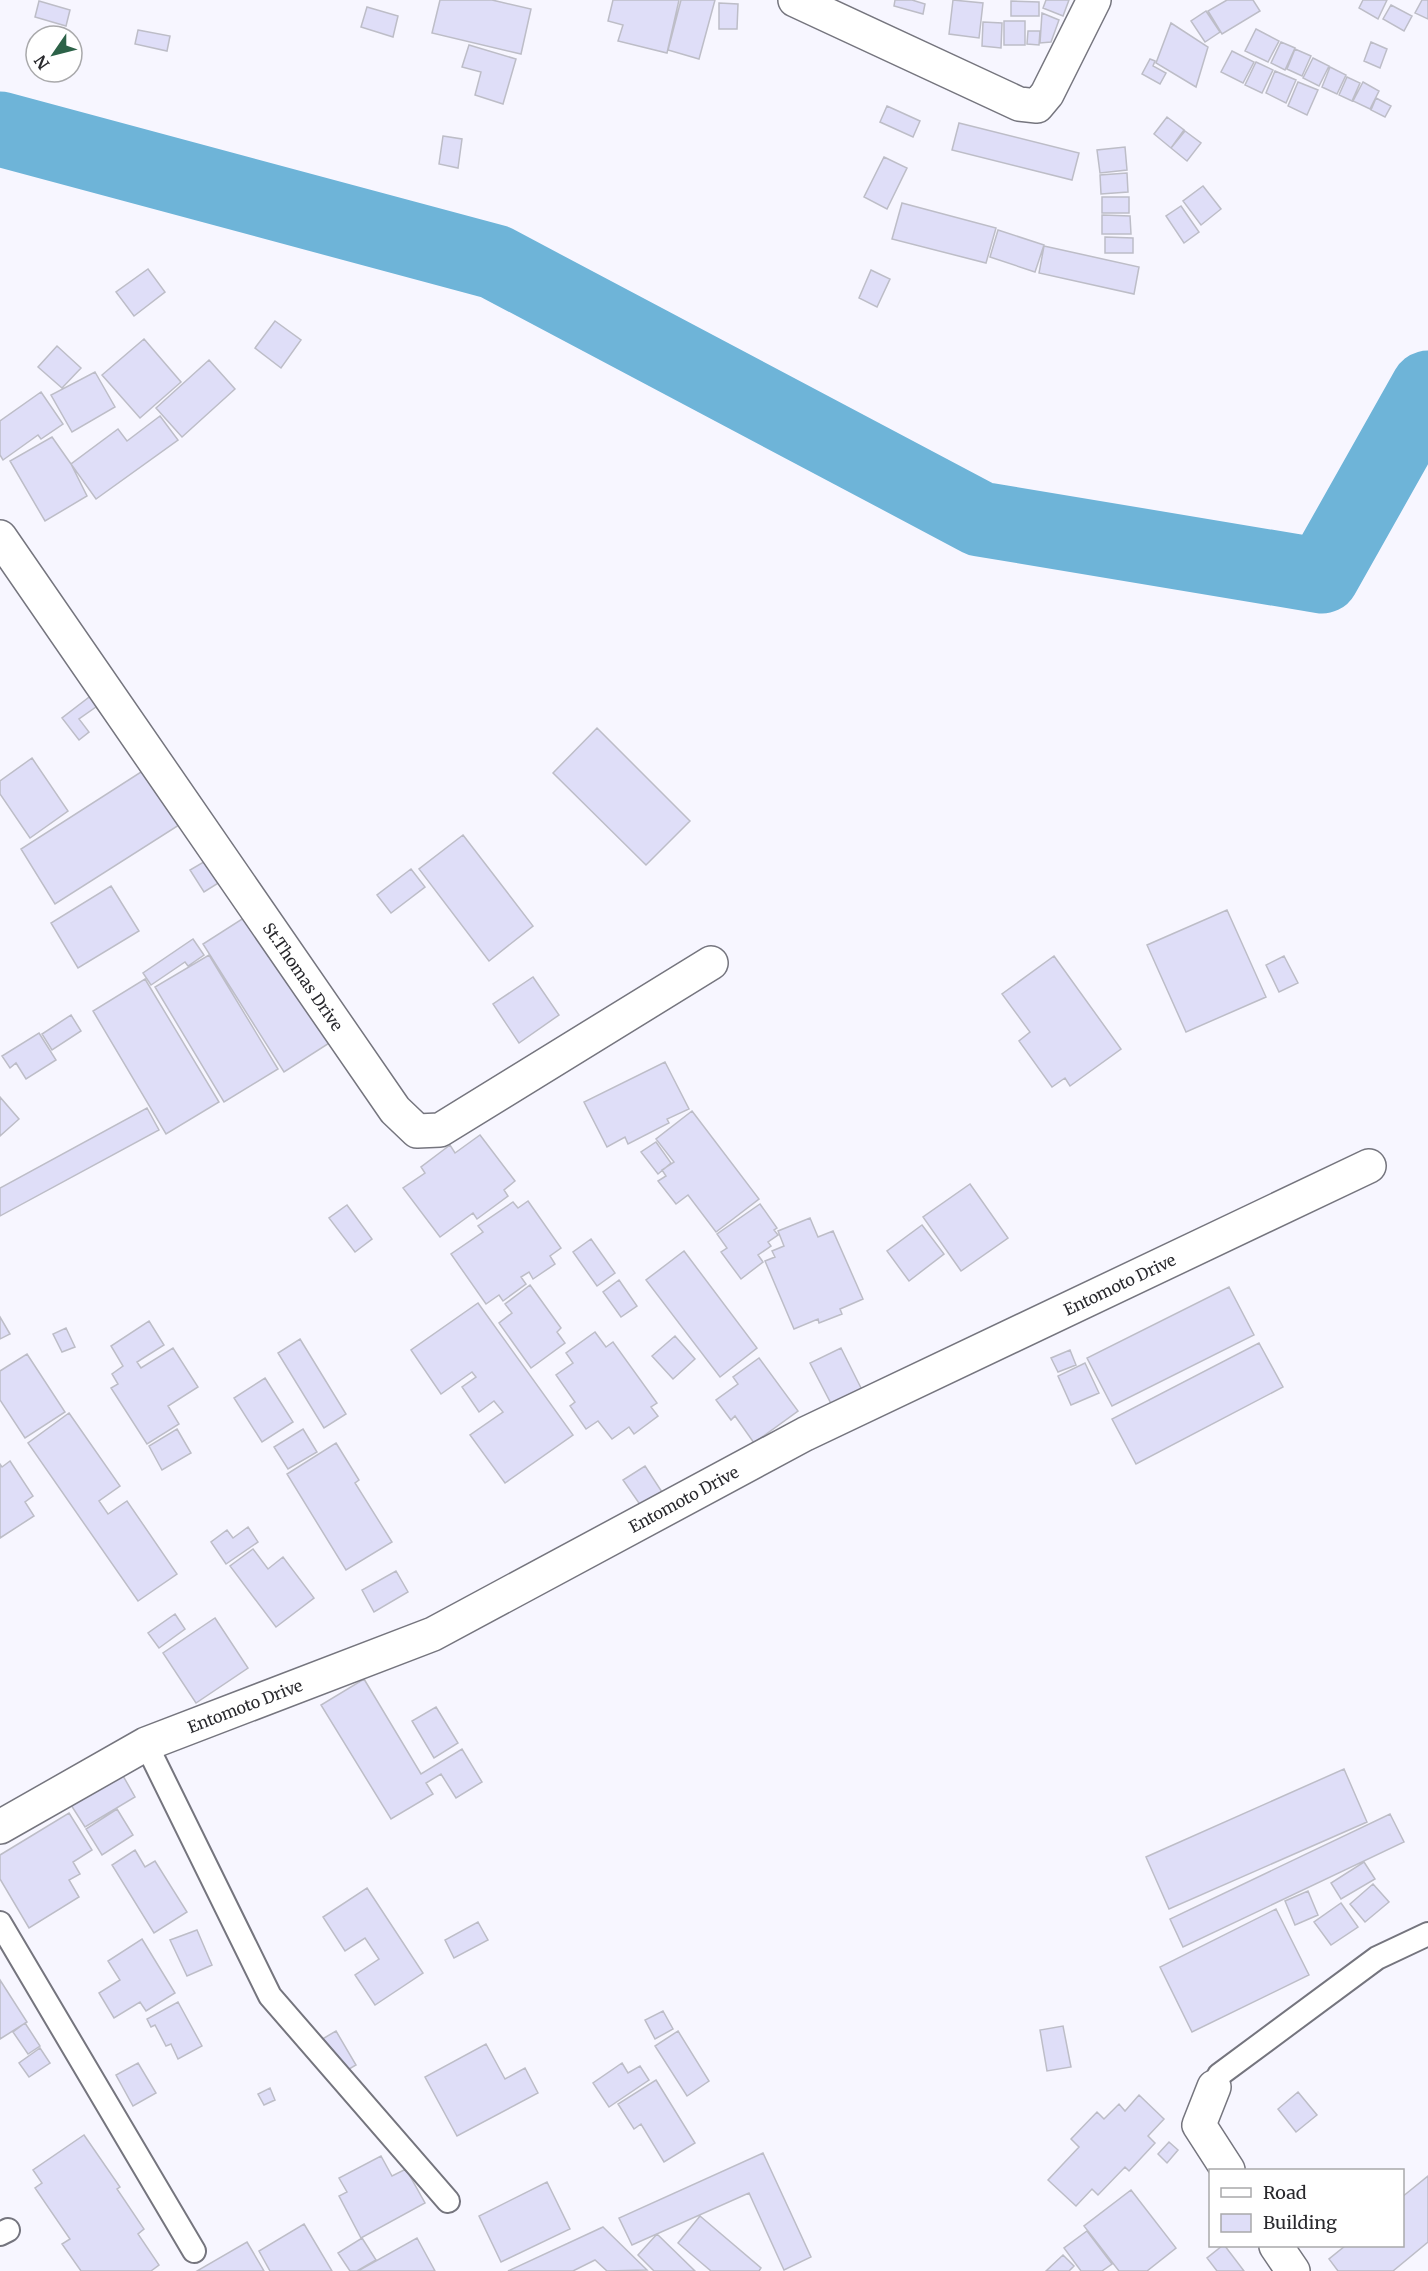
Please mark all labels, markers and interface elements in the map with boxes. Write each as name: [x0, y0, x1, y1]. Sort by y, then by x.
north arrow: [24, 24, 84, 84]
text: N: [30, 51, 54, 74]
street label: St.Thomas Drive: [259, 919, 347, 1035]
street label: Entomoto Drive: [1060, 1249, 1179, 1320]
street label: Entomoto Drive: [625, 1462, 742, 1537]
street label: Entomoto Drive: [185, 1675, 305, 1737]
legend: [1209, 2169, 1404, 2247]
text: Road: [1263, 2181, 1307, 2204]
text: Building: [1263, 2211, 1337, 2234]

